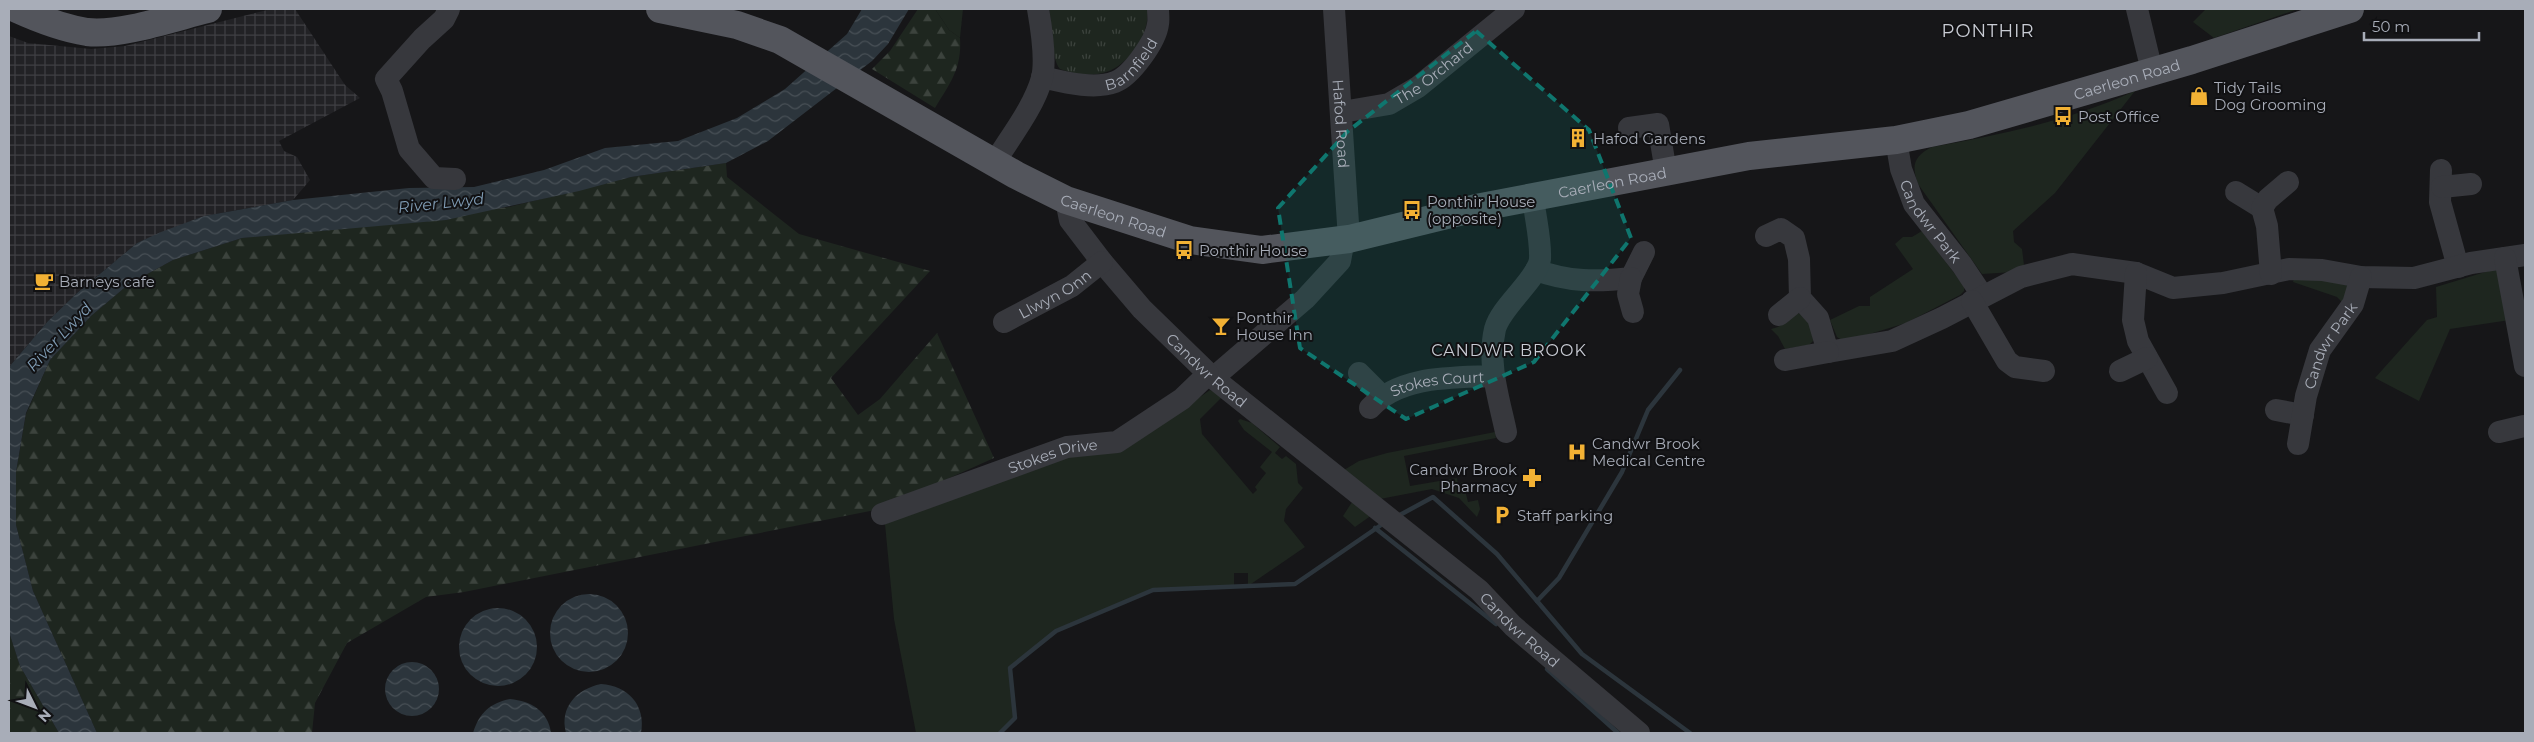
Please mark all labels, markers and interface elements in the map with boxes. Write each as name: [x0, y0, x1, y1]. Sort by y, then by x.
scale bar: [2364, 10, 2479, 42]
text: 50 m: [2372, 17, 2410, 36]
district label: PONTHIR: [1941, 20, 2035, 42]
street label: Barnfield: [1103, 34, 1161, 94]
street label: The Orchard: [1391, 37, 1476, 108]
street label: Caerleon Road: [2071, 54, 2182, 104]
place label: Tidy Tails Dog Grooming: [2214, 78, 2327, 114]
street label: Hafod Road: [1329, 79, 1354, 169]
shop icon: Tidy Tails Dog Grooming: [2188, 85, 2210, 107]
bus stop icon: Post Office: [2052, 105, 2074, 127]
place label: Post Office: [2078, 107, 2160, 126]
building icon: Hafod Gardens: [1567, 127, 1589, 149]
place label: Hafod Gardens: [1593, 129, 1705, 148]
street label: Caerleon Road: [1556, 162, 1668, 202]
street label: Candwr Park: [1896, 177, 1966, 266]
water label: River Lwyd: [397, 189, 485, 217]
street label: Caerleon Road: [1058, 189, 1169, 241]
place label: Ponthir House (opposite): [1427, 192, 1535, 228]
bus stop icon: Ponthir House (opposite): [1401, 199, 1423, 221]
bus stop icon: Ponthir House: [1173, 239, 1195, 261]
place label: Ponthir House: [1199, 241, 1307, 260]
street label: Llwyn Onn: [1015, 265, 1095, 322]
cafe icon: Barneys cafe: [33, 270, 55, 292]
place label: Barneys cafe: [59, 272, 155, 291]
street label: Candwr Park: [2299, 298, 2361, 391]
water label: River Lwyd: [23, 299, 96, 375]
place label: Ponthir House Inn: [1236, 308, 1313, 344]
bar icon: Ponthir House Inn: [1210, 315, 1232, 337]
street label: Candwr Road: [1163, 329, 1251, 411]
district label: CANDWR BROOK: [1431, 341, 1587, 360]
street label: Stokes Court: [1387, 367, 1485, 401]
place label: Candwr Brook Medical Centre: [1592, 434, 1705, 470]
street label: Stokes Drive: [1005, 435, 1098, 477]
hospital icon: Candwr Brook Medical Centre: [1566, 441, 1588, 463]
place label: Candwr Brook Pharmacy: [1409, 460, 1518, 496]
pharmacy icon: Candwr Brook Pharmacy: [1521, 467, 1543, 489]
parking icon: Staff parking: [1491, 504, 1513, 526]
place label: Staff parking: [1517, 506, 1613, 525]
street label: Candwr Road: [1476, 588, 1564, 671]
north arrow: [10, 682, 60, 732]
text: N: [34, 705, 55, 726]

